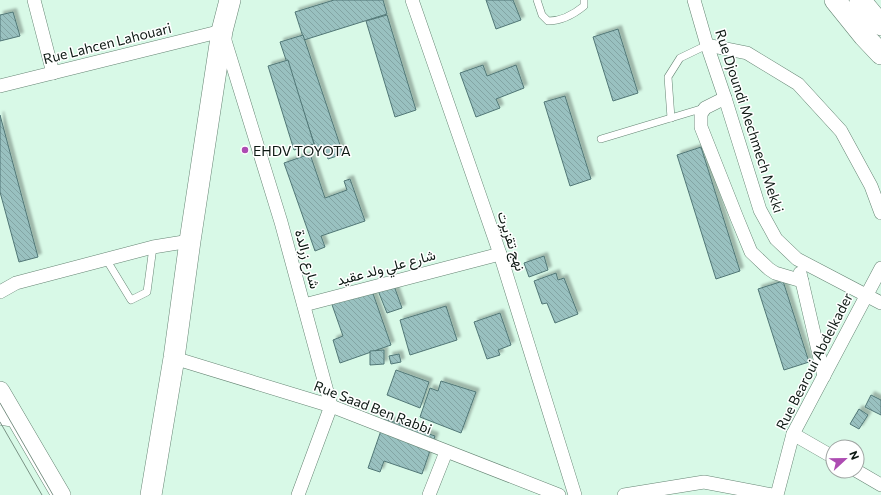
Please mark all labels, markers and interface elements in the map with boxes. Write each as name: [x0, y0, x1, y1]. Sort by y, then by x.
street label: Rue Lahcen Lahouari: [41, 19, 173, 67]
street label: Rue Djoundi Mechmech Mekki: [712, 27, 788, 215]
place label: EHDV TOYOTA: [253, 142, 351, 159]
marker: EHDV TOYOTA: [240, 145, 250, 155]
street label: نهج تقزيرت: [492, 209, 530, 274]
street label: شارع زرالدة: [289, 228, 324, 291]
street label: شارع علي ولد عقيد: [335, 246, 438, 292]
street label: Rue Bearoui Abdelkader: [772, 289, 856, 432]
street label: Rue Saad Ben Rabbi: [312, 377, 434, 437]
north arrow: [825, 439, 865, 479]
text: N: [847, 449, 862, 461]

